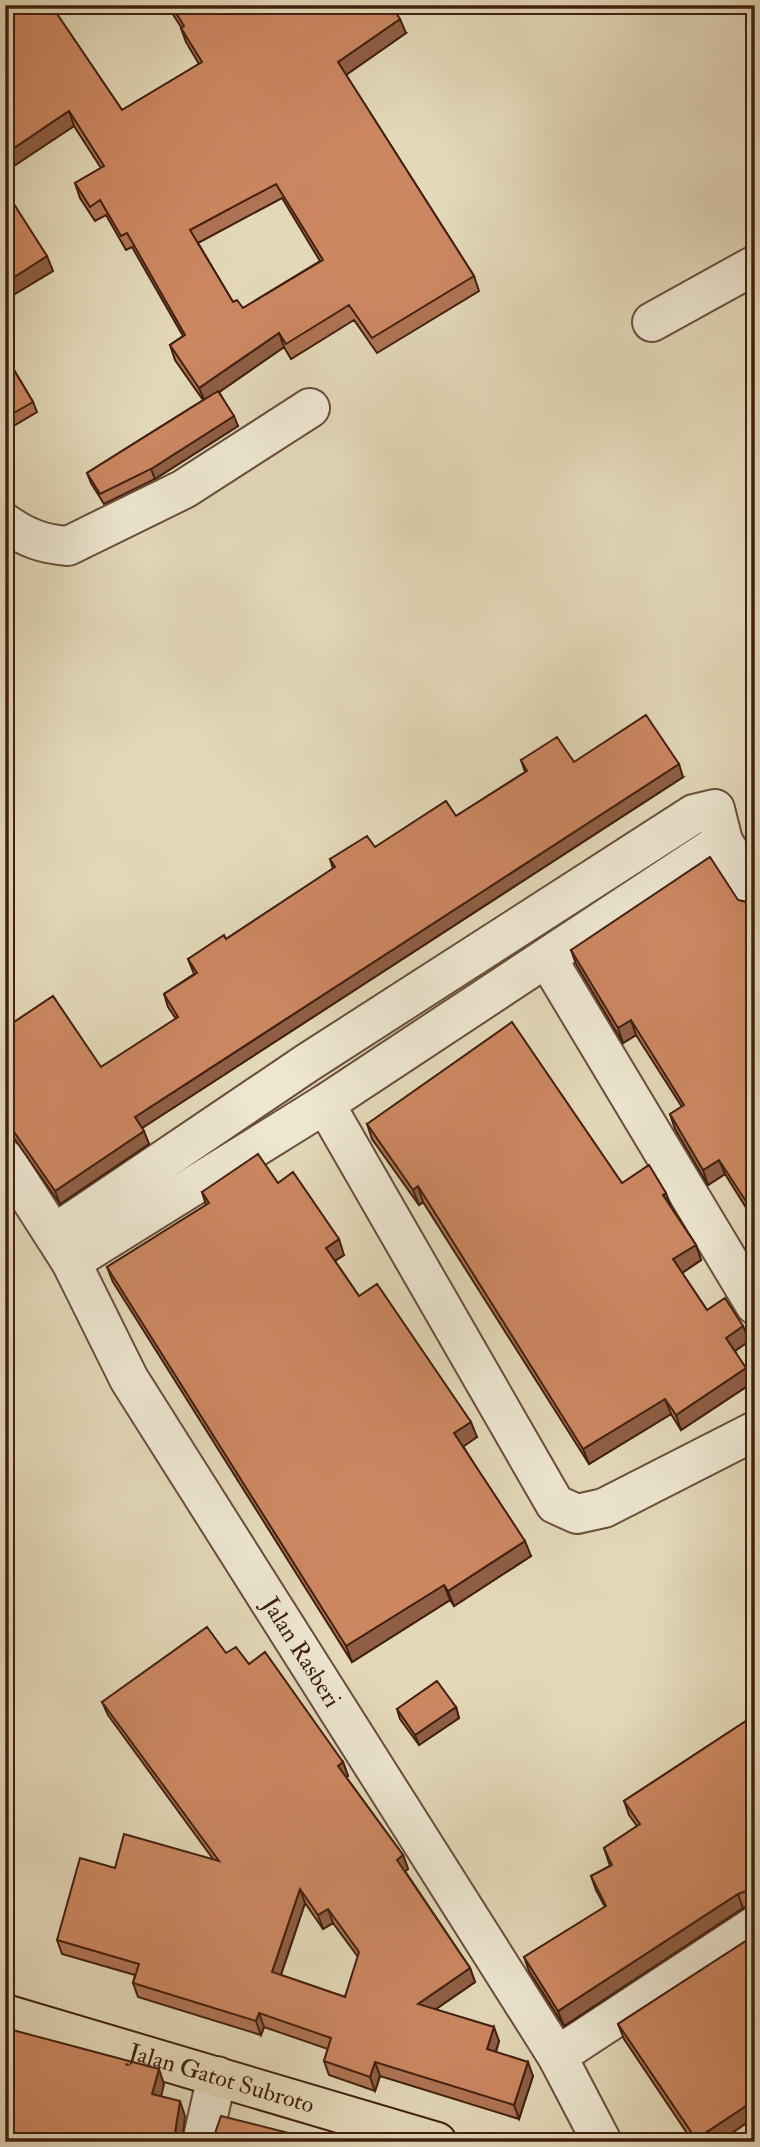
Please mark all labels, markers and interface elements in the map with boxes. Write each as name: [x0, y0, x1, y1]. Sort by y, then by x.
street label: Jalan Rasberi: [255, 1590, 348, 1713]
street label: Jalan Gatot Subroto: [124, 2036, 318, 2120]

